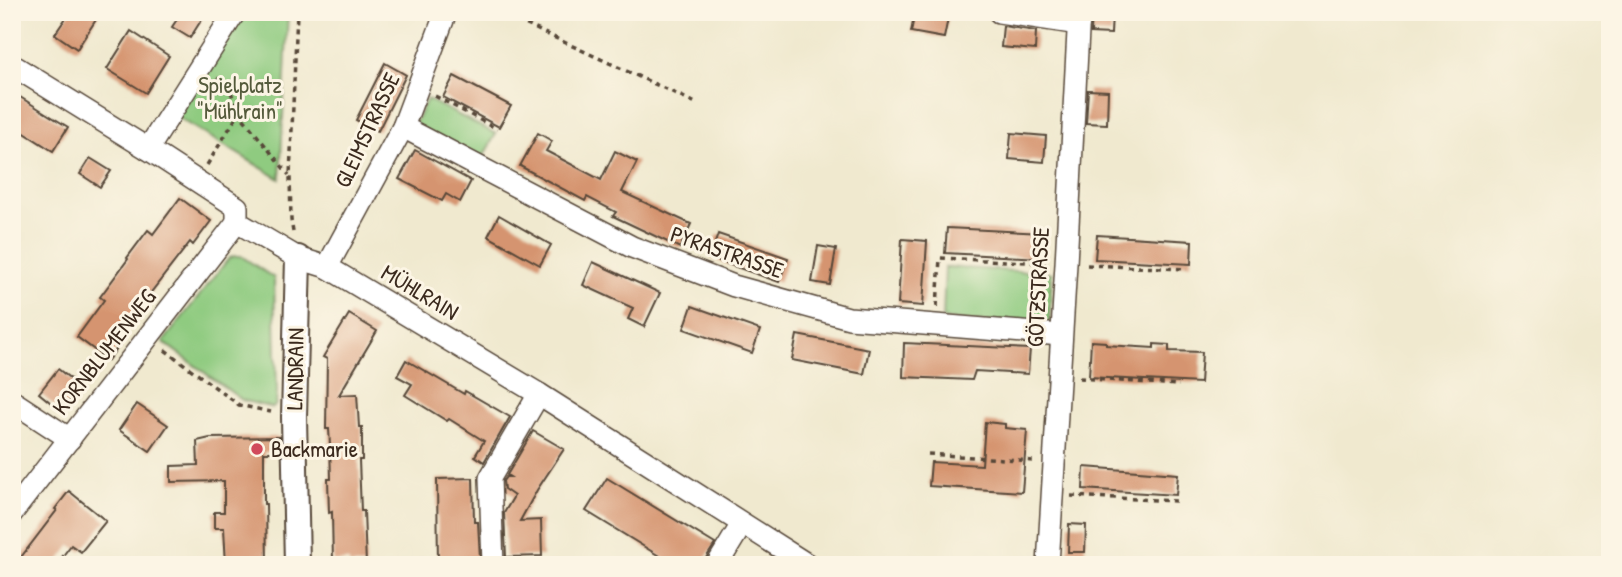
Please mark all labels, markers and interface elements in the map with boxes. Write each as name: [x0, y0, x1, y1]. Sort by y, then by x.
street label: GLEIMSTRASSE: [326, 67, 407, 192]
park label: Spielplatz "Mühlrain": [197, 69, 283, 126]
street label: PYRASTRASSE: [667, 218, 788, 285]
street label: GÖTZSTRASSE: [1019, 226, 1056, 348]
street label: MÜHLRAIN: [376, 256, 465, 327]
street label: KORNBLUMENWEG: [45, 282, 163, 421]
street label: LANDRAIN: [278, 328, 311, 410]
place label: Backmarie: [271, 433, 358, 464]
marker: Backmarie: [249, 441, 265, 457]

